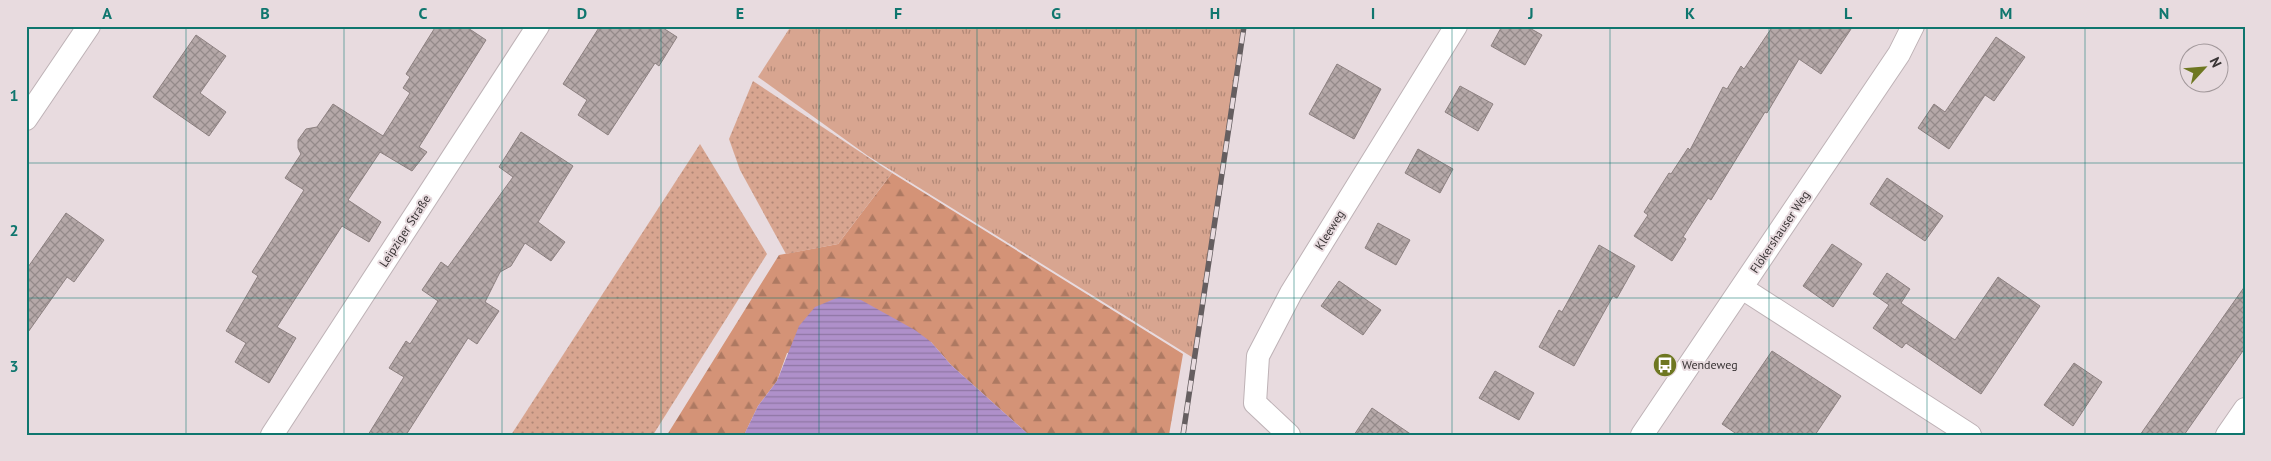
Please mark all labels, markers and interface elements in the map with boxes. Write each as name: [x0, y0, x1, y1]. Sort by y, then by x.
text: A: [102, 3, 112, 23]
text: B: [260, 3, 270, 23]
text: C: [419, 3, 428, 23]
text: D: [577, 3, 587, 23]
text: E: [736, 3, 744, 23]
text: F: [894, 3, 902, 23]
text: G: [1051, 3, 1061, 23]
text: H: [1210, 3, 1220, 23]
text: I: [1371, 3, 1375, 23]
text: J: [1527, 3, 1534, 23]
text: K: [1685, 3, 1695, 23]
text: L: [1844, 3, 1853, 23]
text: M: [2000, 3, 2012, 23]
text: N: [2159, 3, 2169, 23]
north arrow: [2178, 42, 2228, 92]
text: N: [2206, 54, 2226, 70]
text: 1: [9, 85, 19, 105]
street label: Flökershauser Weg: [1747, 188, 1813, 276]
street label: Leipziger Straße: [376, 192, 434, 270]
street label: Kleeweg: [1312, 207, 1348, 252]
text: 2: [9, 220, 19, 240]
bus stop icon: Wendeweg: [1652, 352, 1678, 378]
text: 3: [9, 356, 19, 376]
place label: Wendeweg: [1682, 357, 1738, 372]

